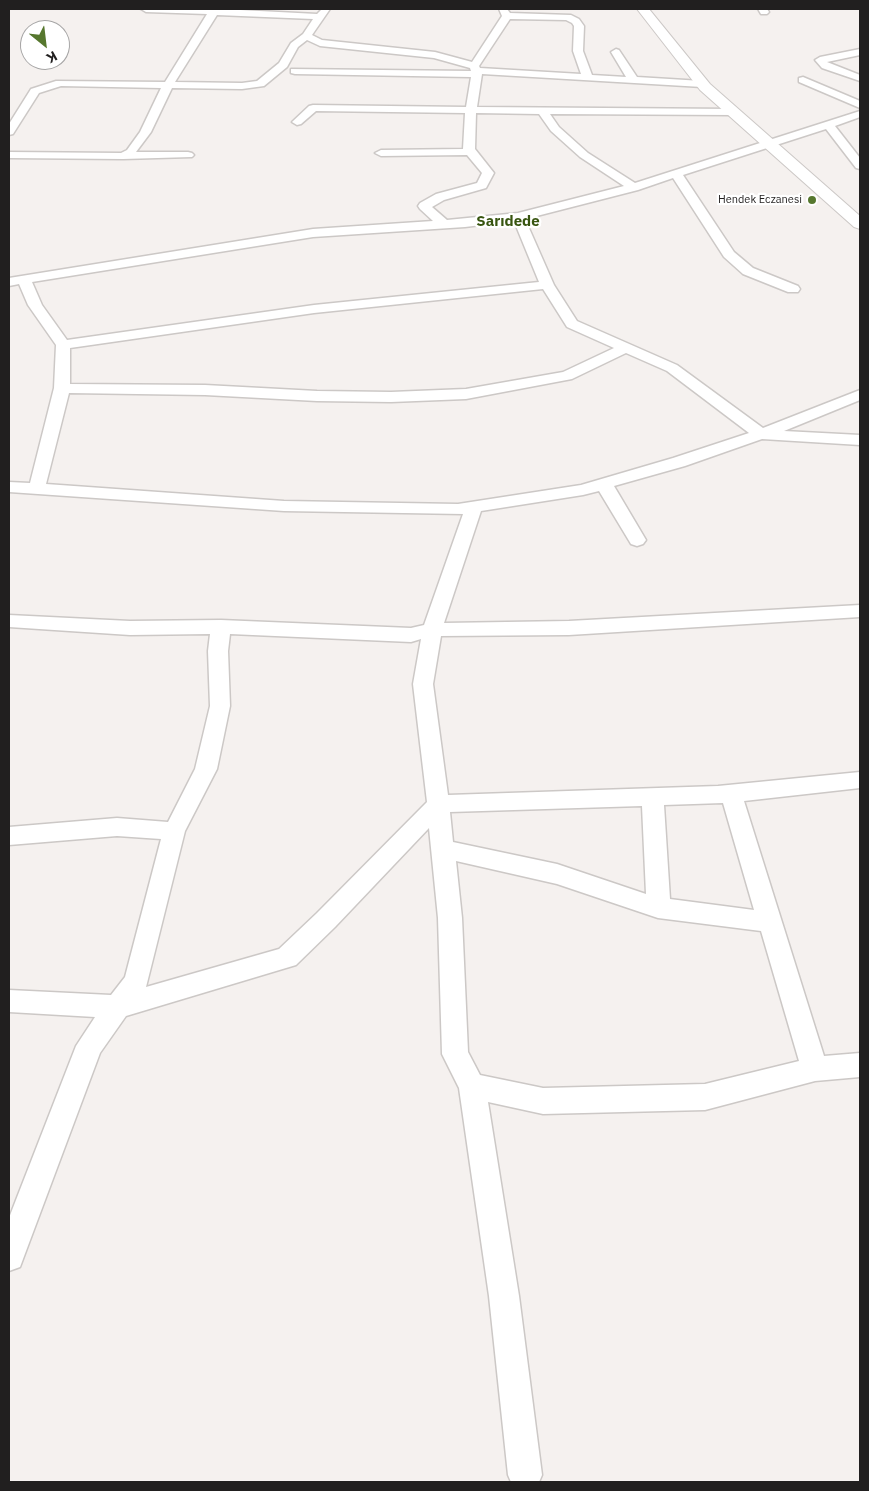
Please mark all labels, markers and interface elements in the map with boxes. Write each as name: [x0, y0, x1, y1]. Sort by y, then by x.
north arrow: [20, 20, 70, 70]
text: K: [43, 47, 60, 67]
place label: Hendek Eczanesi: [718, 193, 802, 207]
marker: Hendek Eczanesi: [806, 194, 818, 206]
district label: Sarıdede: [476, 213, 540, 231]

